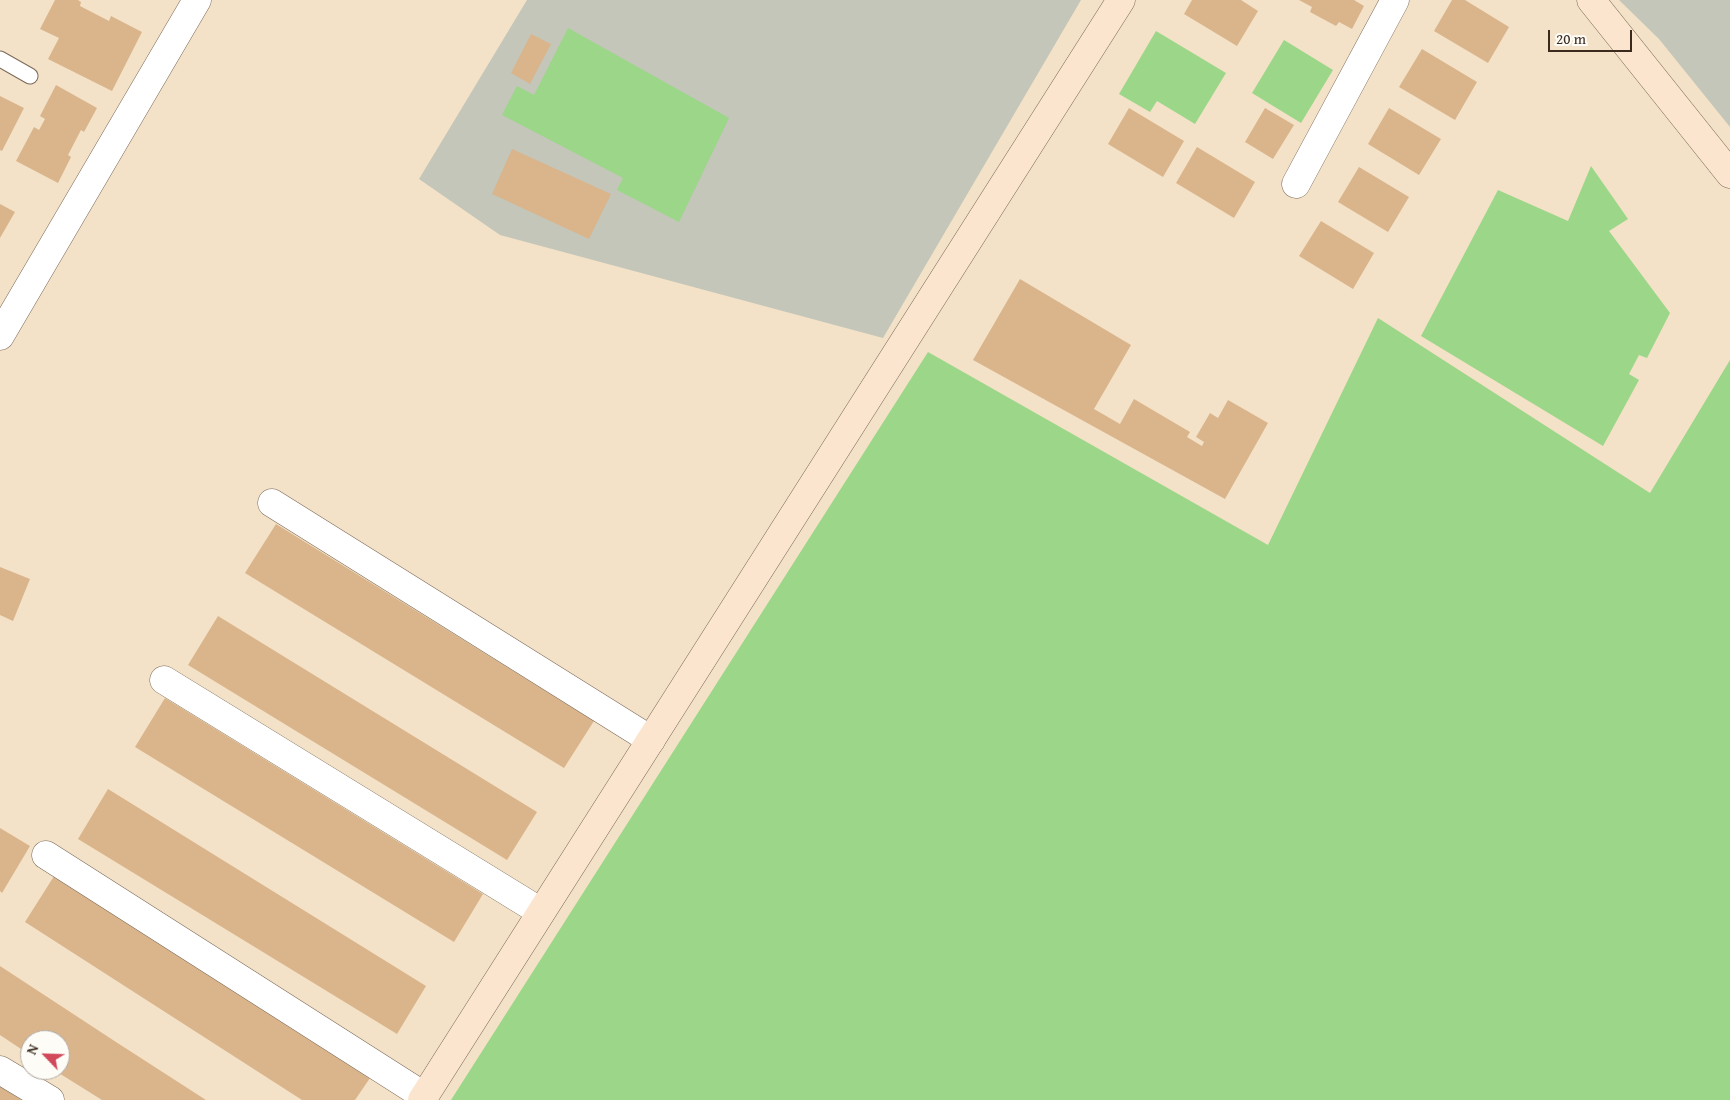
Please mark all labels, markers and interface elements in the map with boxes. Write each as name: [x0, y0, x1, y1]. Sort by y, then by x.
scale bar: [1550, 20, 1634, 52]
text: 20 m: [1556, 28, 1586, 49]
north arrow: [20, 1030, 70, 1080]
text: N: [21, 1041, 43, 1058]

